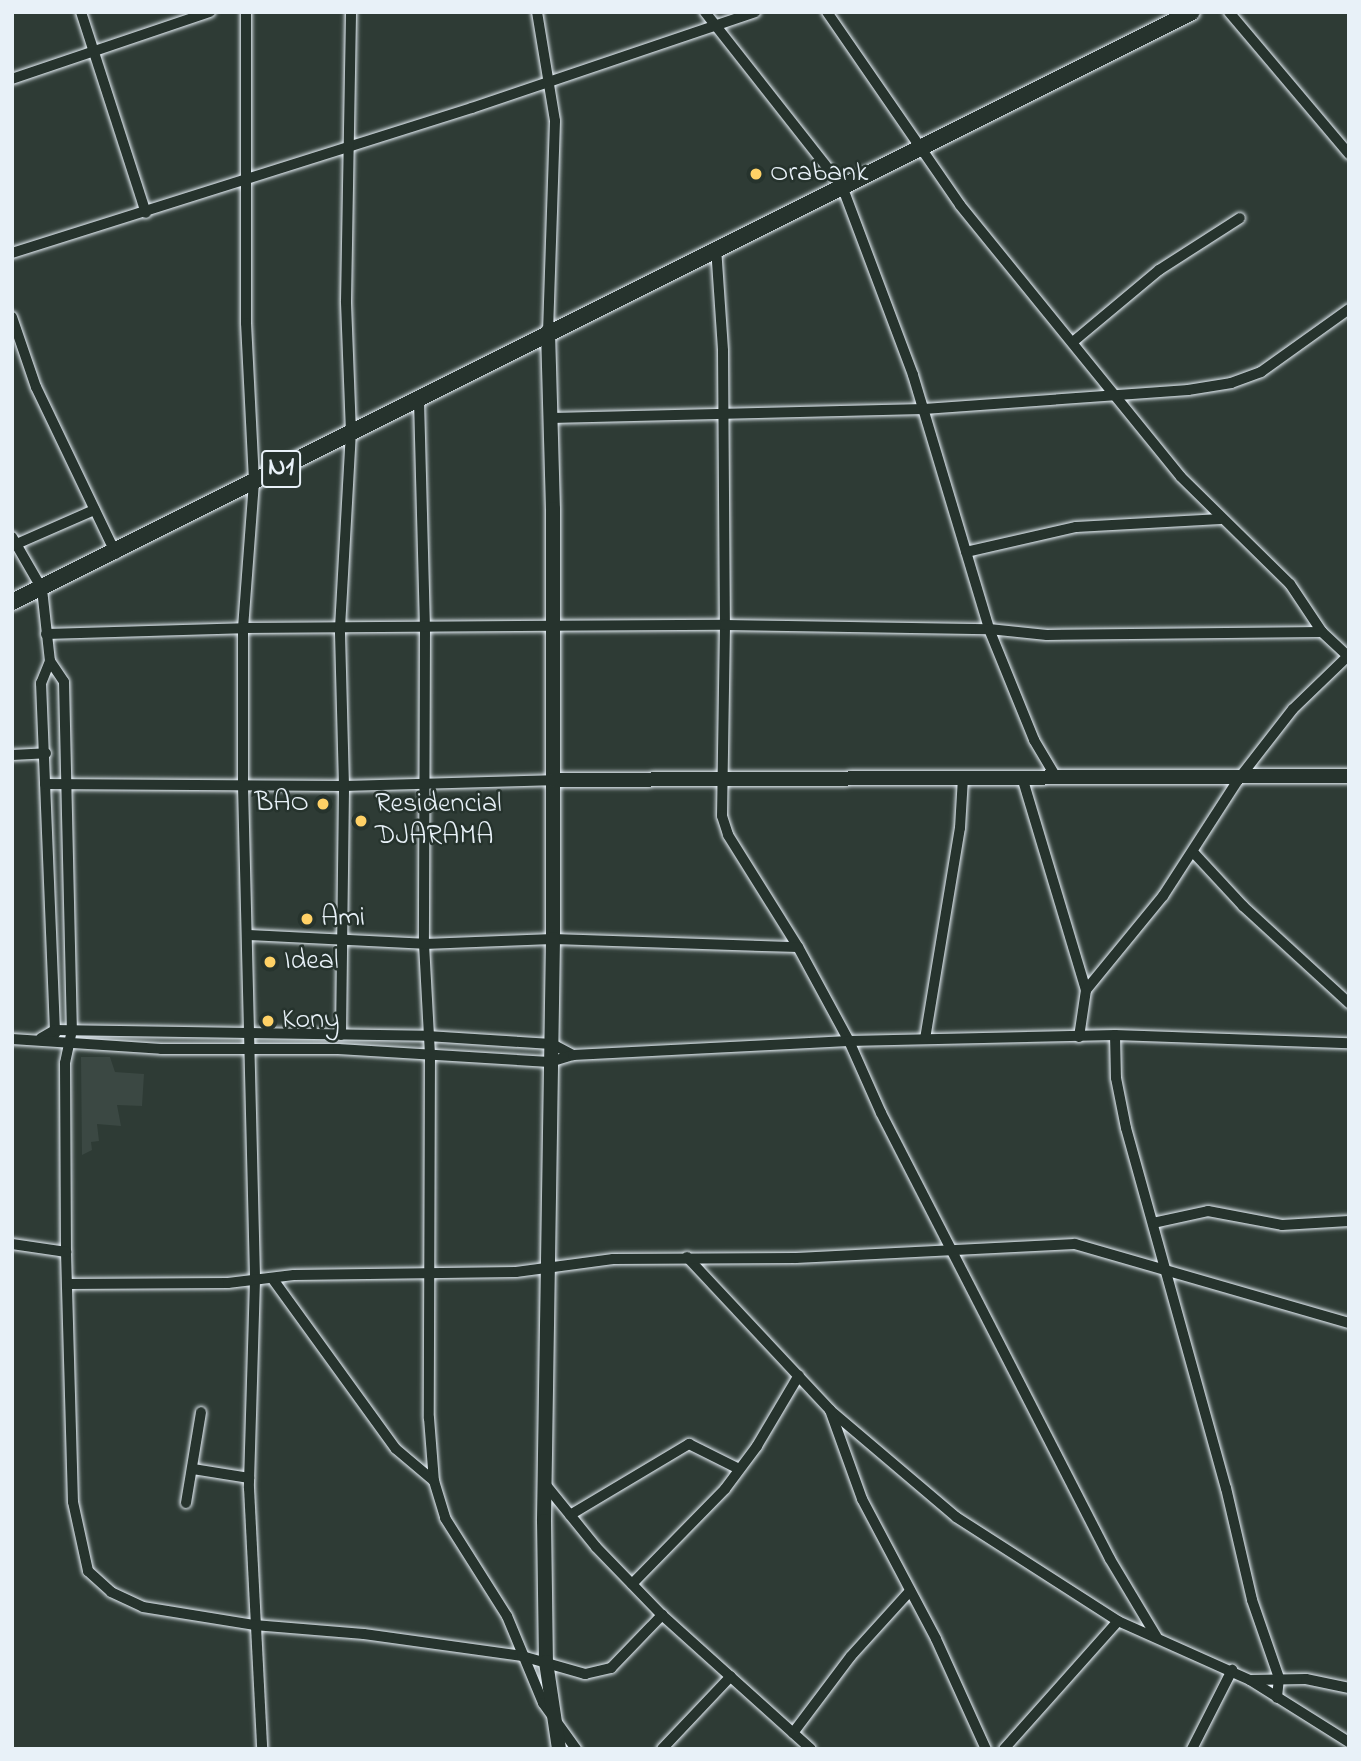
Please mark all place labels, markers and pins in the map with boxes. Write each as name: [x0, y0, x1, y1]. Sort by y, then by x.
place label: Orabank: [770, 157, 868, 191]
marker: Orabank: [748, 166, 764, 182]
place label: BAO: [255, 787, 309, 821]
place label: Residencial DJARAMA: [375, 788, 502, 854]
marker: BAO: [315, 796, 331, 812]
marker: Residencial DJARAMA: [353, 813, 369, 829]
place label: Ami: [321, 902, 365, 936]
marker: Ami: [299, 911, 315, 927]
place label: Ideal: [284, 945, 339, 979]
marker: Ideal: [262, 954, 278, 970]
place label: Kony: [282, 1004, 340, 1038]
marker: Kony: [260, 1013, 276, 1029]

